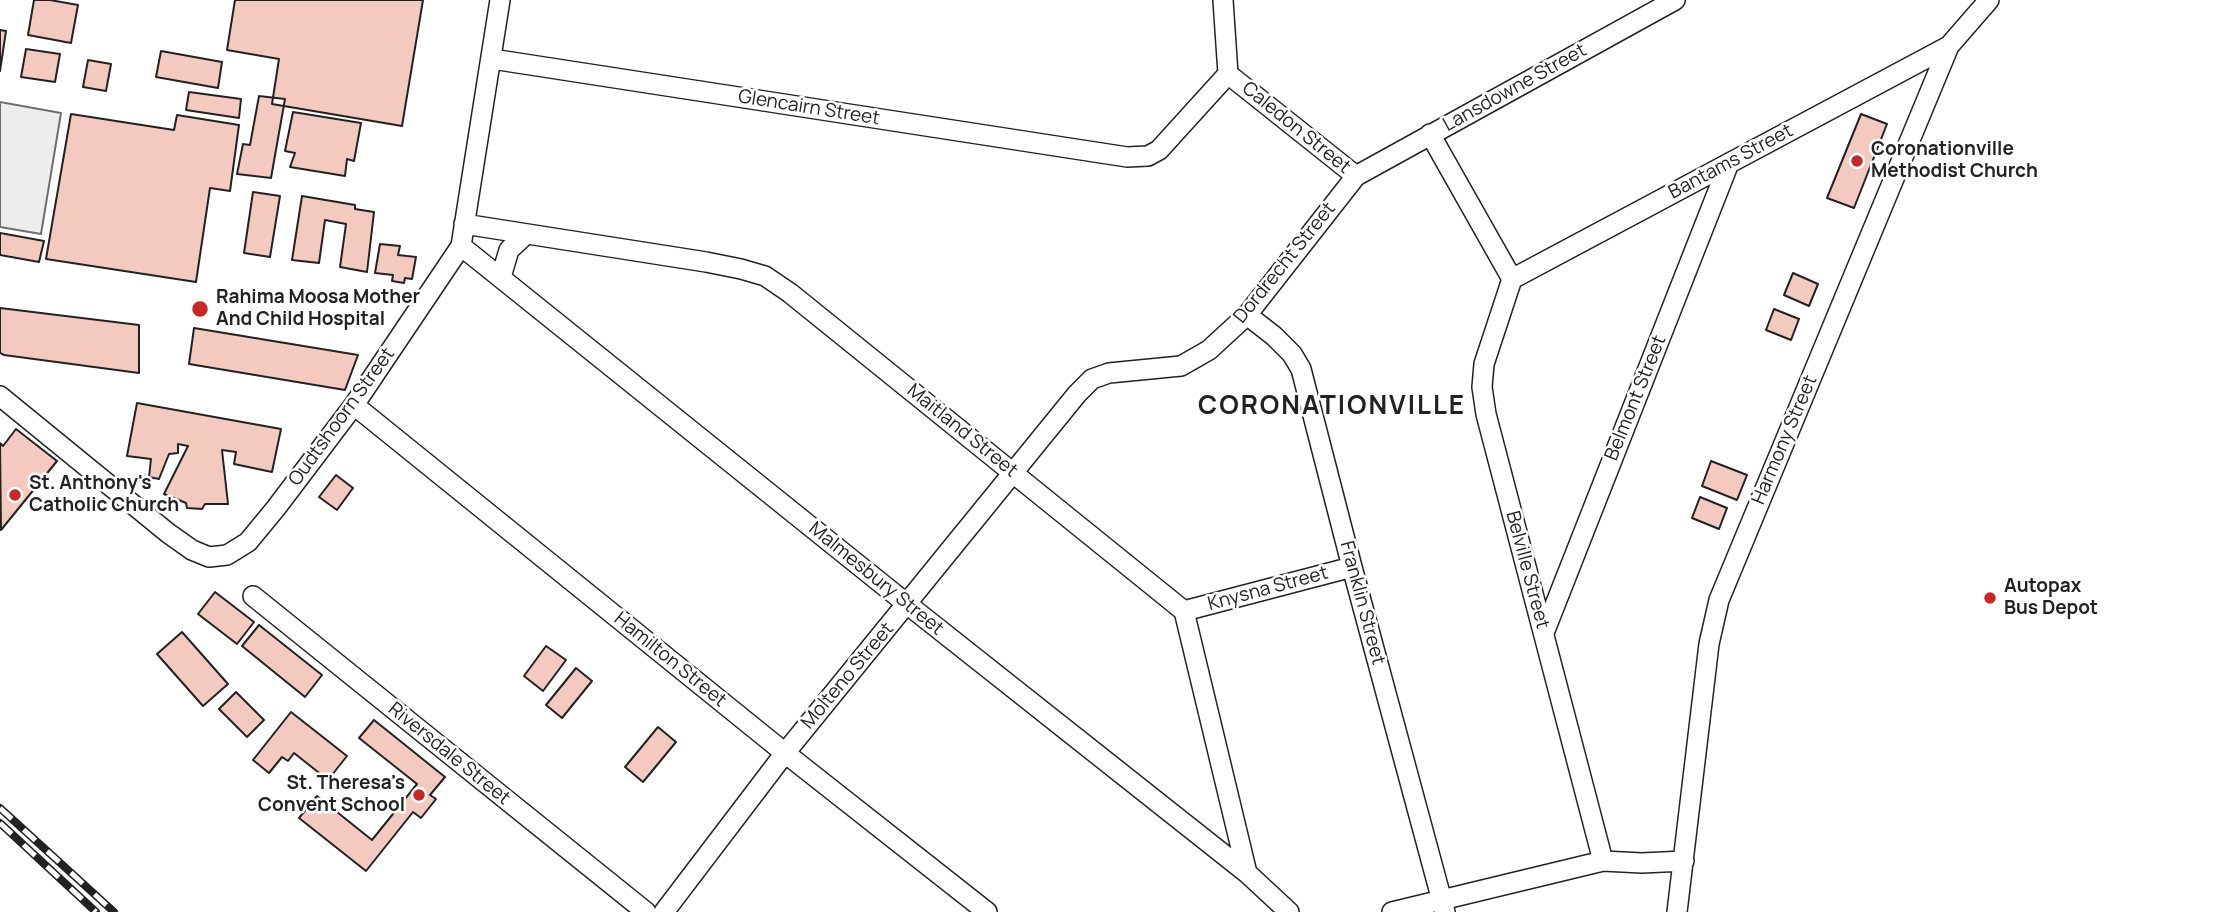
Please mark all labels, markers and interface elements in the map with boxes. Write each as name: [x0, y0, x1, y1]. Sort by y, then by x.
street label: Lansdowne Street: [1439, 39, 1591, 137]
street label: Caledon Street: [1237, 77, 1355, 179]
street label: Glencairn Street: [737, 86, 881, 130]
street label: Bantams Street: [1665, 120, 1797, 204]
place label: Coronationville Methodist Church: [1871, 139, 2038, 183]
marker: Coronationville Methodist Church: [1849, 153, 1865, 169]
street label: Dordrecht Street: [1229, 198, 1341, 328]
place label: Rahima Moosa Mother And Child Hospital: [216, 287, 420, 331]
marker: Rahima Moosa Mother And Child Hospital: [190, 299, 210, 319]
street label: Belmont Street: [1601, 332, 1671, 464]
street label: Oudtshoorn Street: [284, 343, 400, 491]
street label: Harmony Street: [1748, 372, 1822, 508]
street label: Maitland Street: [902, 379, 1022, 483]
district label: CORONATIONVILLE: [1200, 391, 1464, 423]
place label: St. Anthony's Catholic Church: [29, 473, 179, 517]
marker: St. Anthony's Catholic Church: [7, 487, 23, 503]
street label: Belville Street: [1500, 509, 1554, 631]
street label: Malmesbury Street: [804, 518, 948, 640]
street label: Franklin Street: [1335, 539, 1389, 667]
street label: Knysna Street: [1205, 562, 1331, 616]
place label: Autopax Bus Depot: [2004, 576, 2098, 620]
marker: Autopax Bus Depot: [1982, 590, 1998, 606]
street label: Hamilton Street: [609, 608, 731, 712]
street label: Molteno Street: [797, 618, 899, 734]
street label: Riversdale Street: [383, 698, 515, 810]
place label: St. Theresa's Convent School: [258, 773, 405, 817]
marker: St. Theresa's Convent School: [411, 787, 427, 803]

